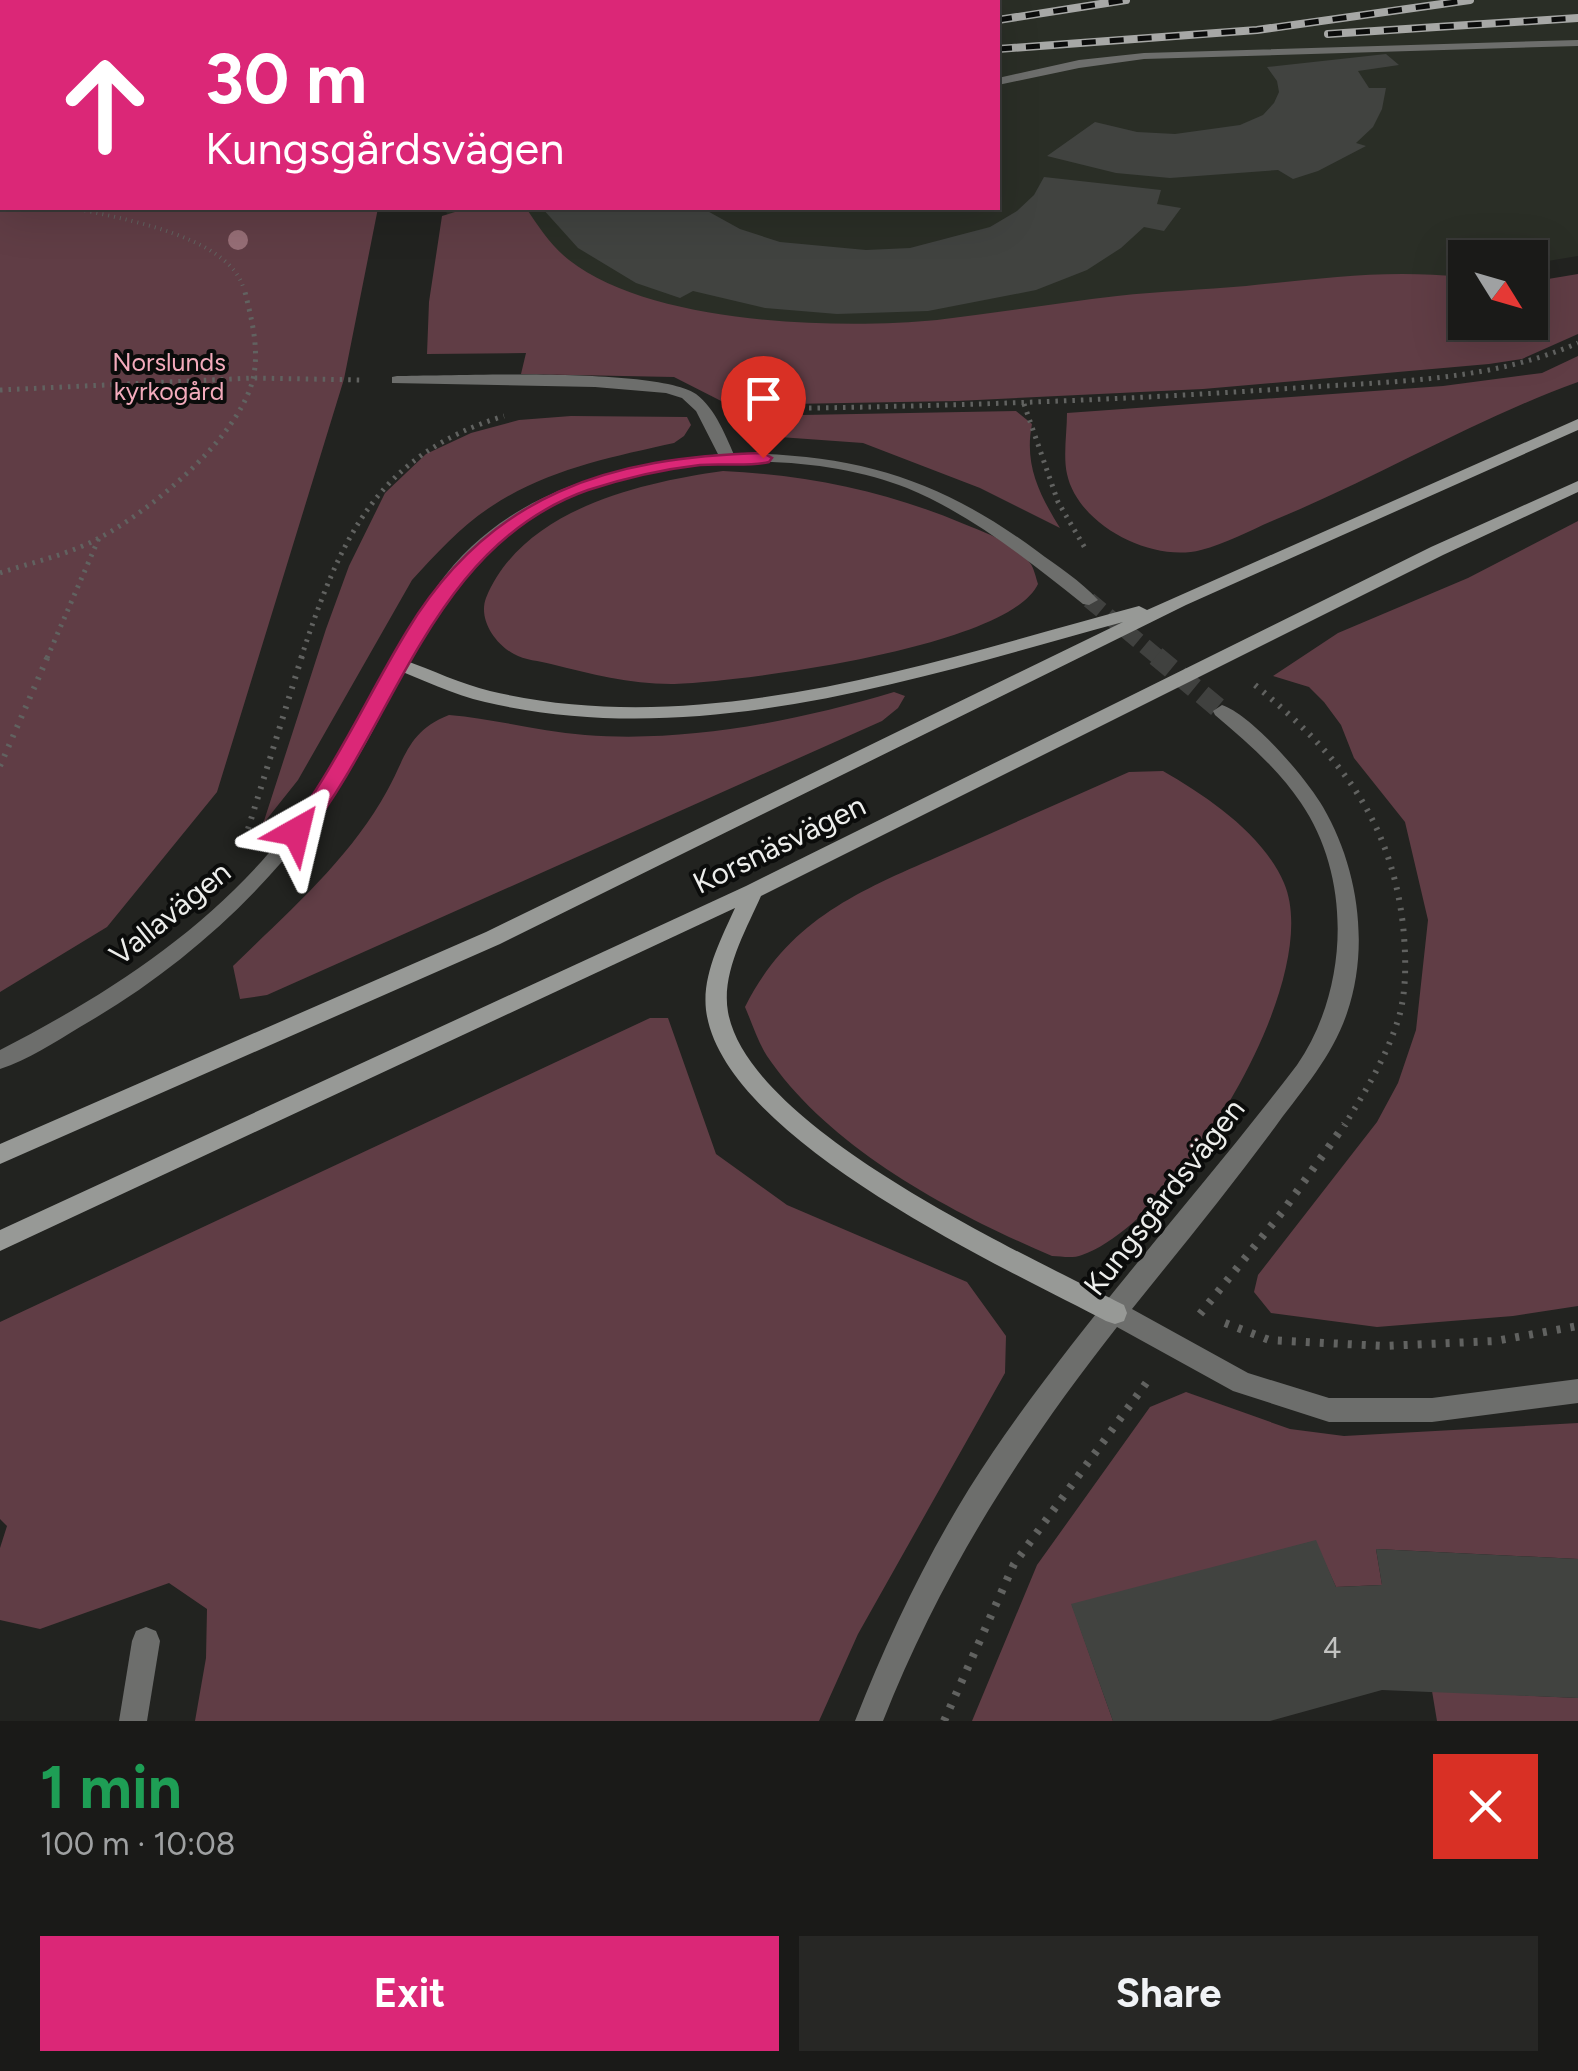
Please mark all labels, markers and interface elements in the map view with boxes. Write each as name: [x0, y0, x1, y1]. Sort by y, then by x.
text: 30 m: [205, 36, 367, 121]
icon: ahead: [40, 40, 170, 170]
text: Kungsgårdsvägen: [205, 121, 564, 175]
north arrow: [1448, 240, 1548, 340]
map controls: [1448, 240, 1548, 340]
park label: Norslunds kyrkogård: [112, 347, 226, 406]
pin: [721, 356, 806, 459]
icon: arrive: [736, 371, 791, 426]
position arrow: [244, 780, 348, 884]
street label: Korsnäsvägen: [687, 786, 871, 902]
street label: Vallavägen: [102, 853, 238, 973]
street label: Kungsgårdsvägen: [1076, 1091, 1252, 1303]
house number: 4: [1323, 1629, 1341, 1666]
text: 1 min: [40, 1751, 182, 1823]
button: close: [1433, 1754, 1538, 1859]
text: 100 m · 10:08: [40, 1825, 235, 1863]
button: Exit: [40, 1936, 779, 2051]
button: Share: [799, 1936, 1538, 2051]

